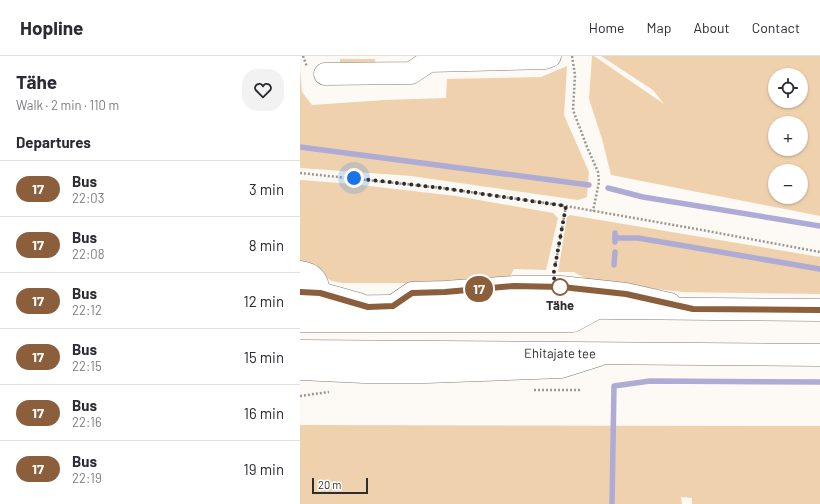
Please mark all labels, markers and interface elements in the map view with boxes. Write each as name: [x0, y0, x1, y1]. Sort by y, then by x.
text: Hopline: [20, 16, 84, 39]
text: Home: [589, 19, 625, 36]
text: Map: [647, 19, 671, 36]
text: About: [693, 19, 730, 36]
text: Contact: [752, 19, 800, 36]
map controls: [768, 68, 808, 204]
button: locate: [768, 68, 808, 108]
button: heart: [242, 69, 284, 111]
text: Tähe: [16, 70, 57, 93]
text: Walk · 2 min · 110 m: [16, 97, 119, 113]
button: +: [768, 116, 808, 156]
text: Departures: [16, 133, 91, 151]
button: −: [768, 164, 808, 204]
your location: [344, 168, 364, 188]
text: Bus: [72, 172, 97, 190]
text: 17: [32, 180, 44, 197]
text: 3 min: [249, 180, 284, 198]
text: 22:03: [72, 190, 104, 206]
text: Bus: [72, 228, 97, 246]
text: 17: [32, 236, 44, 253]
text: 8 min: [249, 236, 284, 254]
text: 22:08: [72, 246, 104, 262]
line badge: 17: [461, 276, 497, 302]
marker: Tähe: [551, 278, 569, 296]
text: 17: [473, 280, 485, 297]
text: Bus: [72, 284, 97, 302]
text: 17: [32, 292, 44, 309]
text: 12 min: [243, 292, 284, 310]
place label: Tähe: [546, 297, 574, 313]
text: 22:12: [72, 302, 102, 318]
text: Bus: [72, 340, 97, 358]
street label: Ehitajate tee: [524, 345, 596, 361]
text: 17: [32, 348, 44, 365]
text: 15 min: [244, 348, 284, 366]
text: 22:15: [72, 358, 102, 374]
text: Bus: [72, 396, 97, 414]
text: 17: [32, 404, 44, 421]
text: 16 min: [244, 404, 284, 422]
text: 22:16: [72, 414, 102, 430]
text: Bus: [72, 452, 97, 470]
text: 17: [32, 460, 44, 477]
text: 19 min: [244, 460, 284, 478]
text: 22:19: [72, 470, 102, 486]
scale bar: [312, 476, 368, 495]
text: 20 m: [318, 478, 341, 491]

